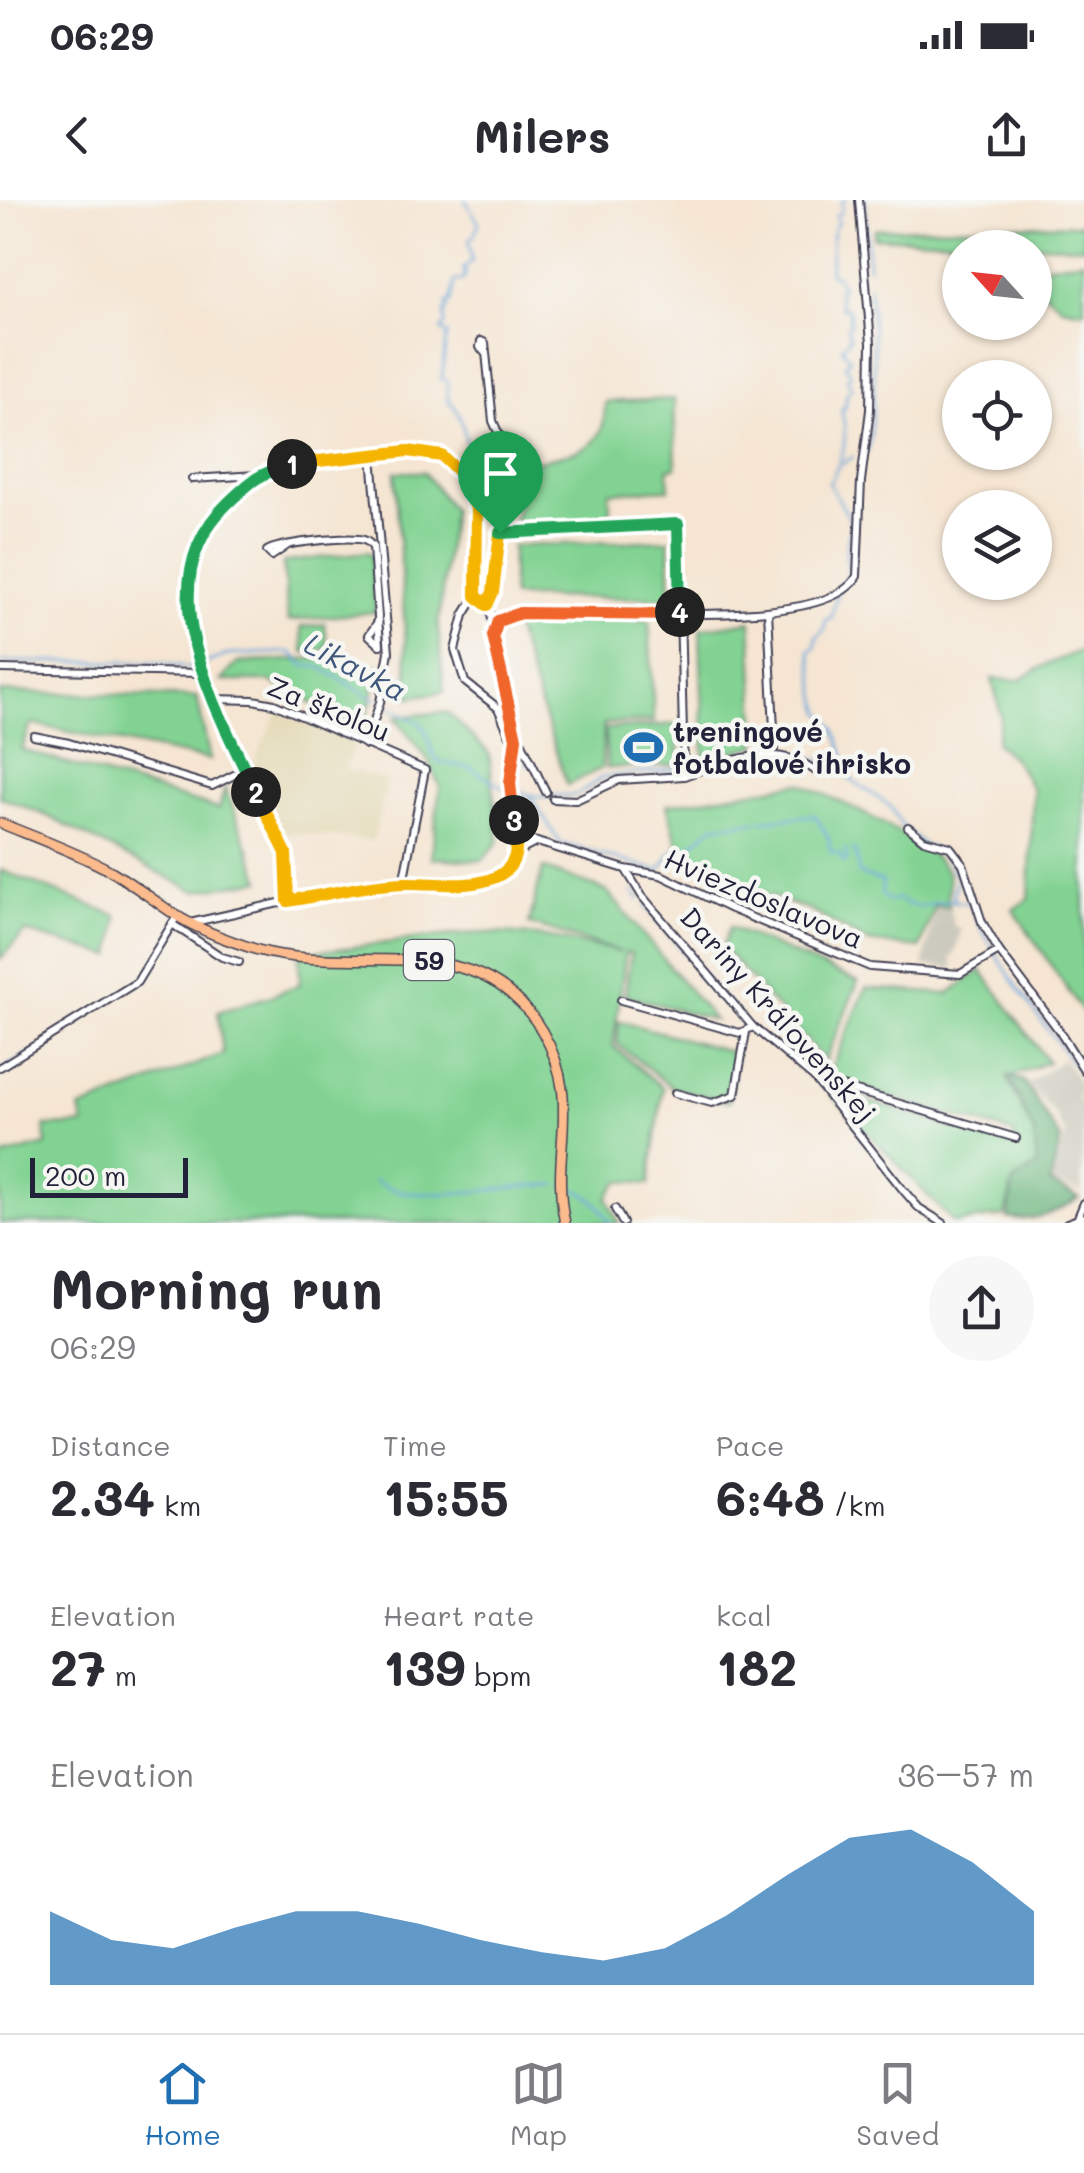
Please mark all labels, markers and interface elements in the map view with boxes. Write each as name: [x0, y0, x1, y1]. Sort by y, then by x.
text: 06:29: [50, 10, 154, 60]
text: Milers: [474, 106, 610, 164]
icon: back: [50, 108, 105, 163]
icon: share: [979, 108, 1034, 163]
north arrow: [942, 230, 1052, 340]
map controls: [942, 230, 1052, 600]
button: locate: [942, 360, 1052, 470]
pin: [458, 431, 543, 534]
pin: 1: [267, 439, 317, 489]
text: 1: [286, 446, 298, 482]
icon: arrive: [473, 446, 528, 501]
button: layers: [942, 490, 1052, 600]
pin: 4: [655, 587, 705, 637]
text: 4: [671, 594, 689, 630]
water label: Likavka: [298, 623, 414, 709]
street label: Za školou: [262, 667, 396, 749]
place label: treningové fotbalové ihrisko: [673, 713, 911, 781]
sports icon: treningové fotbalové ihrisko: [622, 726, 664, 768]
pin: 2: [231, 767, 281, 817]
text: 2: [248, 774, 264, 810]
pin: 3: [489, 795, 539, 845]
text: 3: [506, 802, 522, 838]
street label: Hviezdoslavova: [659, 840, 869, 956]
street label: Dariny Kráľovenskej: [673, 899, 885, 1129]
road number: 59: [404, 940, 454, 980]
scale bar: [30, 1153, 188, 1198]
text: 200 m: [45, 1157, 126, 1193]
text: Morning run: [50, 1251, 383, 1323]
button: share: [929, 1256, 1034, 1361]
text: 06:29: [50, 1325, 136, 1367]
text: Distance: [50, 1427, 171, 1463]
text: Time: [383, 1427, 447, 1463]
text: Pace: [716, 1427, 784, 1463]
text: 2.34: [50, 1463, 155, 1529]
text: 15:55: [383, 1463, 509, 1529]
text: 6:48: [716, 1463, 825, 1529]
text: km: [155, 1487, 201, 1523]
text: /km: [825, 1487, 886, 1523]
text: Elevation: [50, 1597, 176, 1633]
text: Heart rate: [383, 1597, 534, 1633]
text: kcal: [716, 1597, 772, 1633]
text: 27: [50, 1633, 106, 1699]
text: 139: [383, 1633, 465, 1699]
text: 182: [716, 1633, 797, 1699]
text: m: [106, 1657, 137, 1693]
text: bpm: [465, 1657, 532, 1693]
text: Elevation: [50, 1753, 194, 1795]
text: 36–57 m: [898, 1753, 1034, 1795]
tab: Home: [145, 2056, 221, 2152]
tab: Map: [510, 2056, 567, 2152]
tab: Saved: [856, 2056, 939, 2152]

